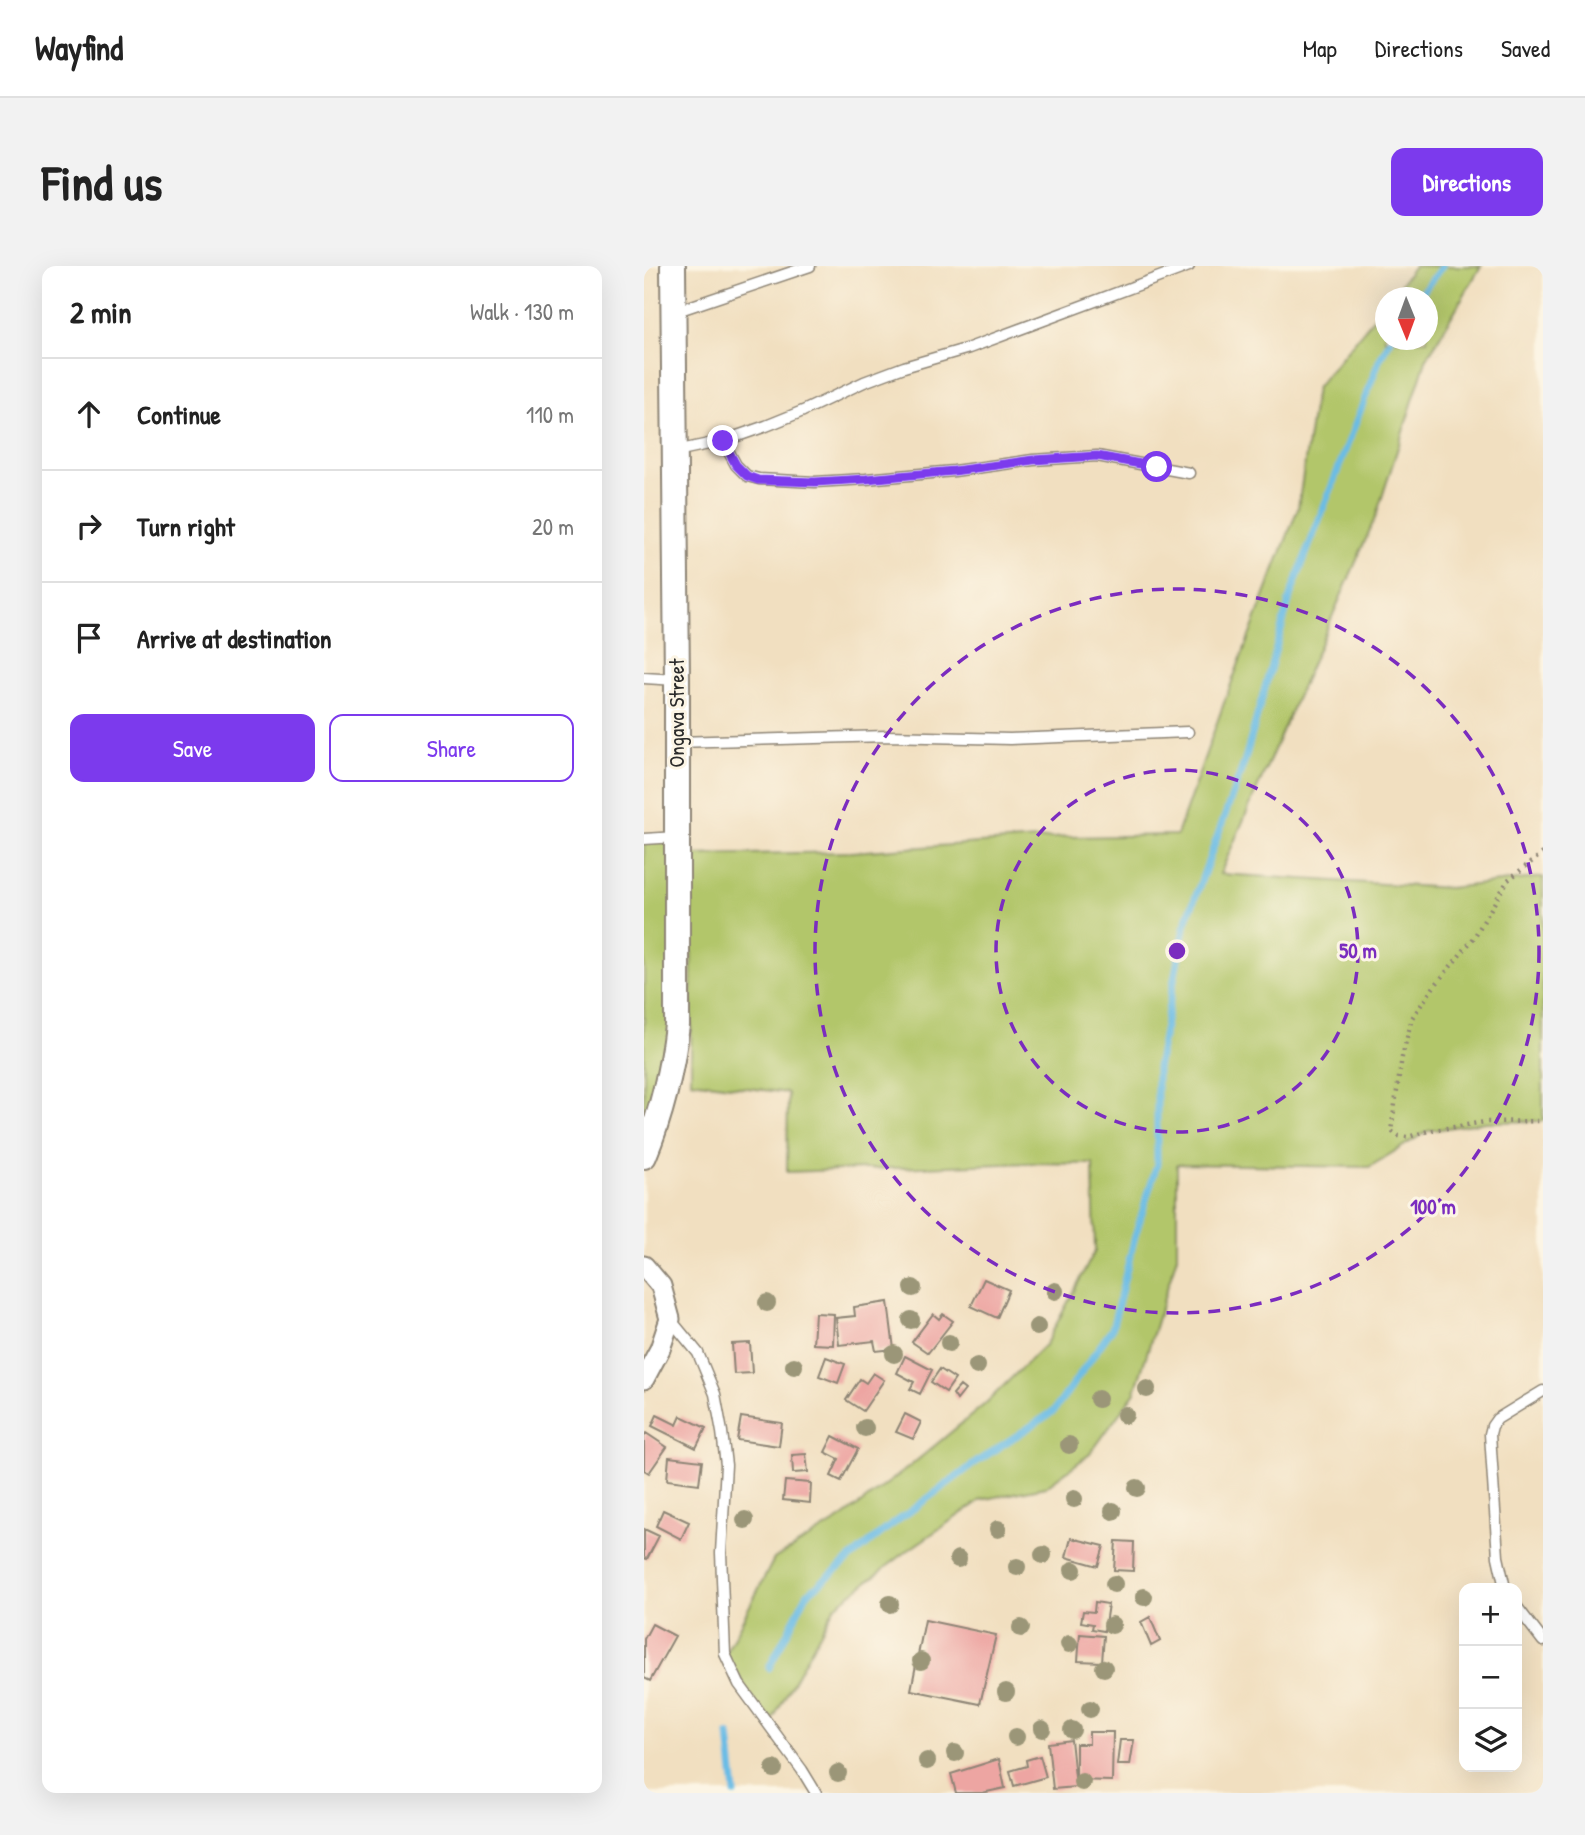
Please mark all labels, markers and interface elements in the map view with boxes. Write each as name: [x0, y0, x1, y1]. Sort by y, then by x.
text: Wayfind: [35, 26, 123, 70]
text: Map: [1303, 32, 1337, 64]
text: Directions: [1375, 32, 1463, 64]
text: Saved: [1501, 32, 1550, 64]
button: Directions: [1391, 148, 1543, 216]
text: Find us: [42, 149, 162, 215]
north arrow: [1375, 287, 1438, 350]
text: 2 min: [70, 292, 132, 332]
text: Walk · 130 m: [470, 296, 574, 327]
icon: ahead: [70, 395, 108, 433]
text: Continue: [137, 397, 221, 432]
text: 110 m: [526, 399, 574, 430]
route end: [707, 425, 738, 456]
route start: [1141, 451, 1172, 482]
icon: right: [70, 507, 108, 545]
text: Turn right: [137, 509, 235, 544]
text: 20 m: [532, 511, 574, 542]
icon: arrive: [70, 619, 108, 657]
text: Arrive at destination: [137, 621, 332, 656]
street label: Ongava Street: [662, 658, 691, 768]
button: Save: [70, 714, 315, 782]
button: Share: [329, 714, 574, 782]
text: 50 m: [1339, 936, 1377, 965]
centre of rings: [1165, 939, 1189, 963]
text: 100 m: [1410, 1192, 1456, 1221]
map controls: [1459, 1583, 1522, 1772]
button: +: [1459, 1583, 1522, 1646]
button: −: [1459, 1646, 1522, 1709]
button: layers: [1459, 1709, 1522, 1772]

